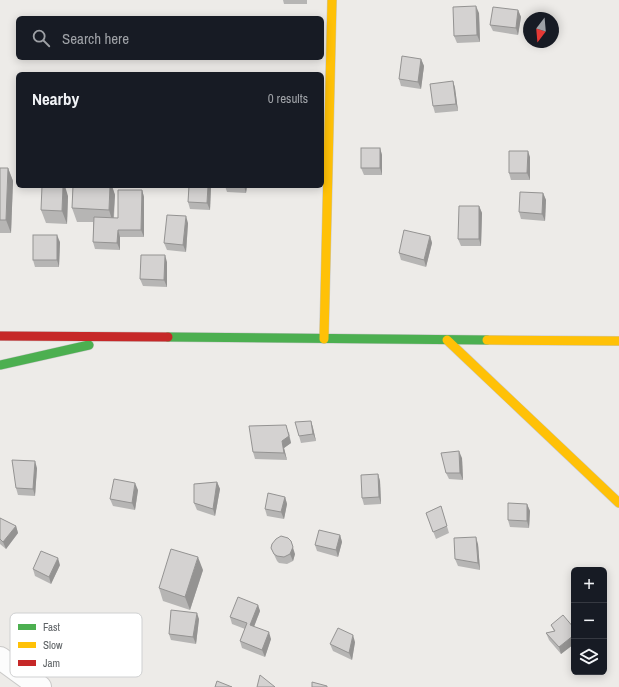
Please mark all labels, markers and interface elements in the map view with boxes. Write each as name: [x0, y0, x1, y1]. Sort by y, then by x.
north arrow: [523, 12, 559, 48]
search box: [16, 16, 324, 60]
icon: search: [30, 27, 52, 49]
text: Search here: [62, 28, 129, 49]
text: Nearby: [32, 87, 79, 110]
text: 0 results: [268, 90, 308, 107]
map controls: [571, 567, 607, 675]
button: +: [571, 567, 607, 603]
button: −: [571, 603, 607, 639]
legend: [10, 613, 142, 677]
text: Fast: [43, 620, 61, 634]
text: Slow: [43, 638, 63, 652]
button: layers: [571, 639, 607, 675]
text: Jam: [43, 656, 60, 670]

